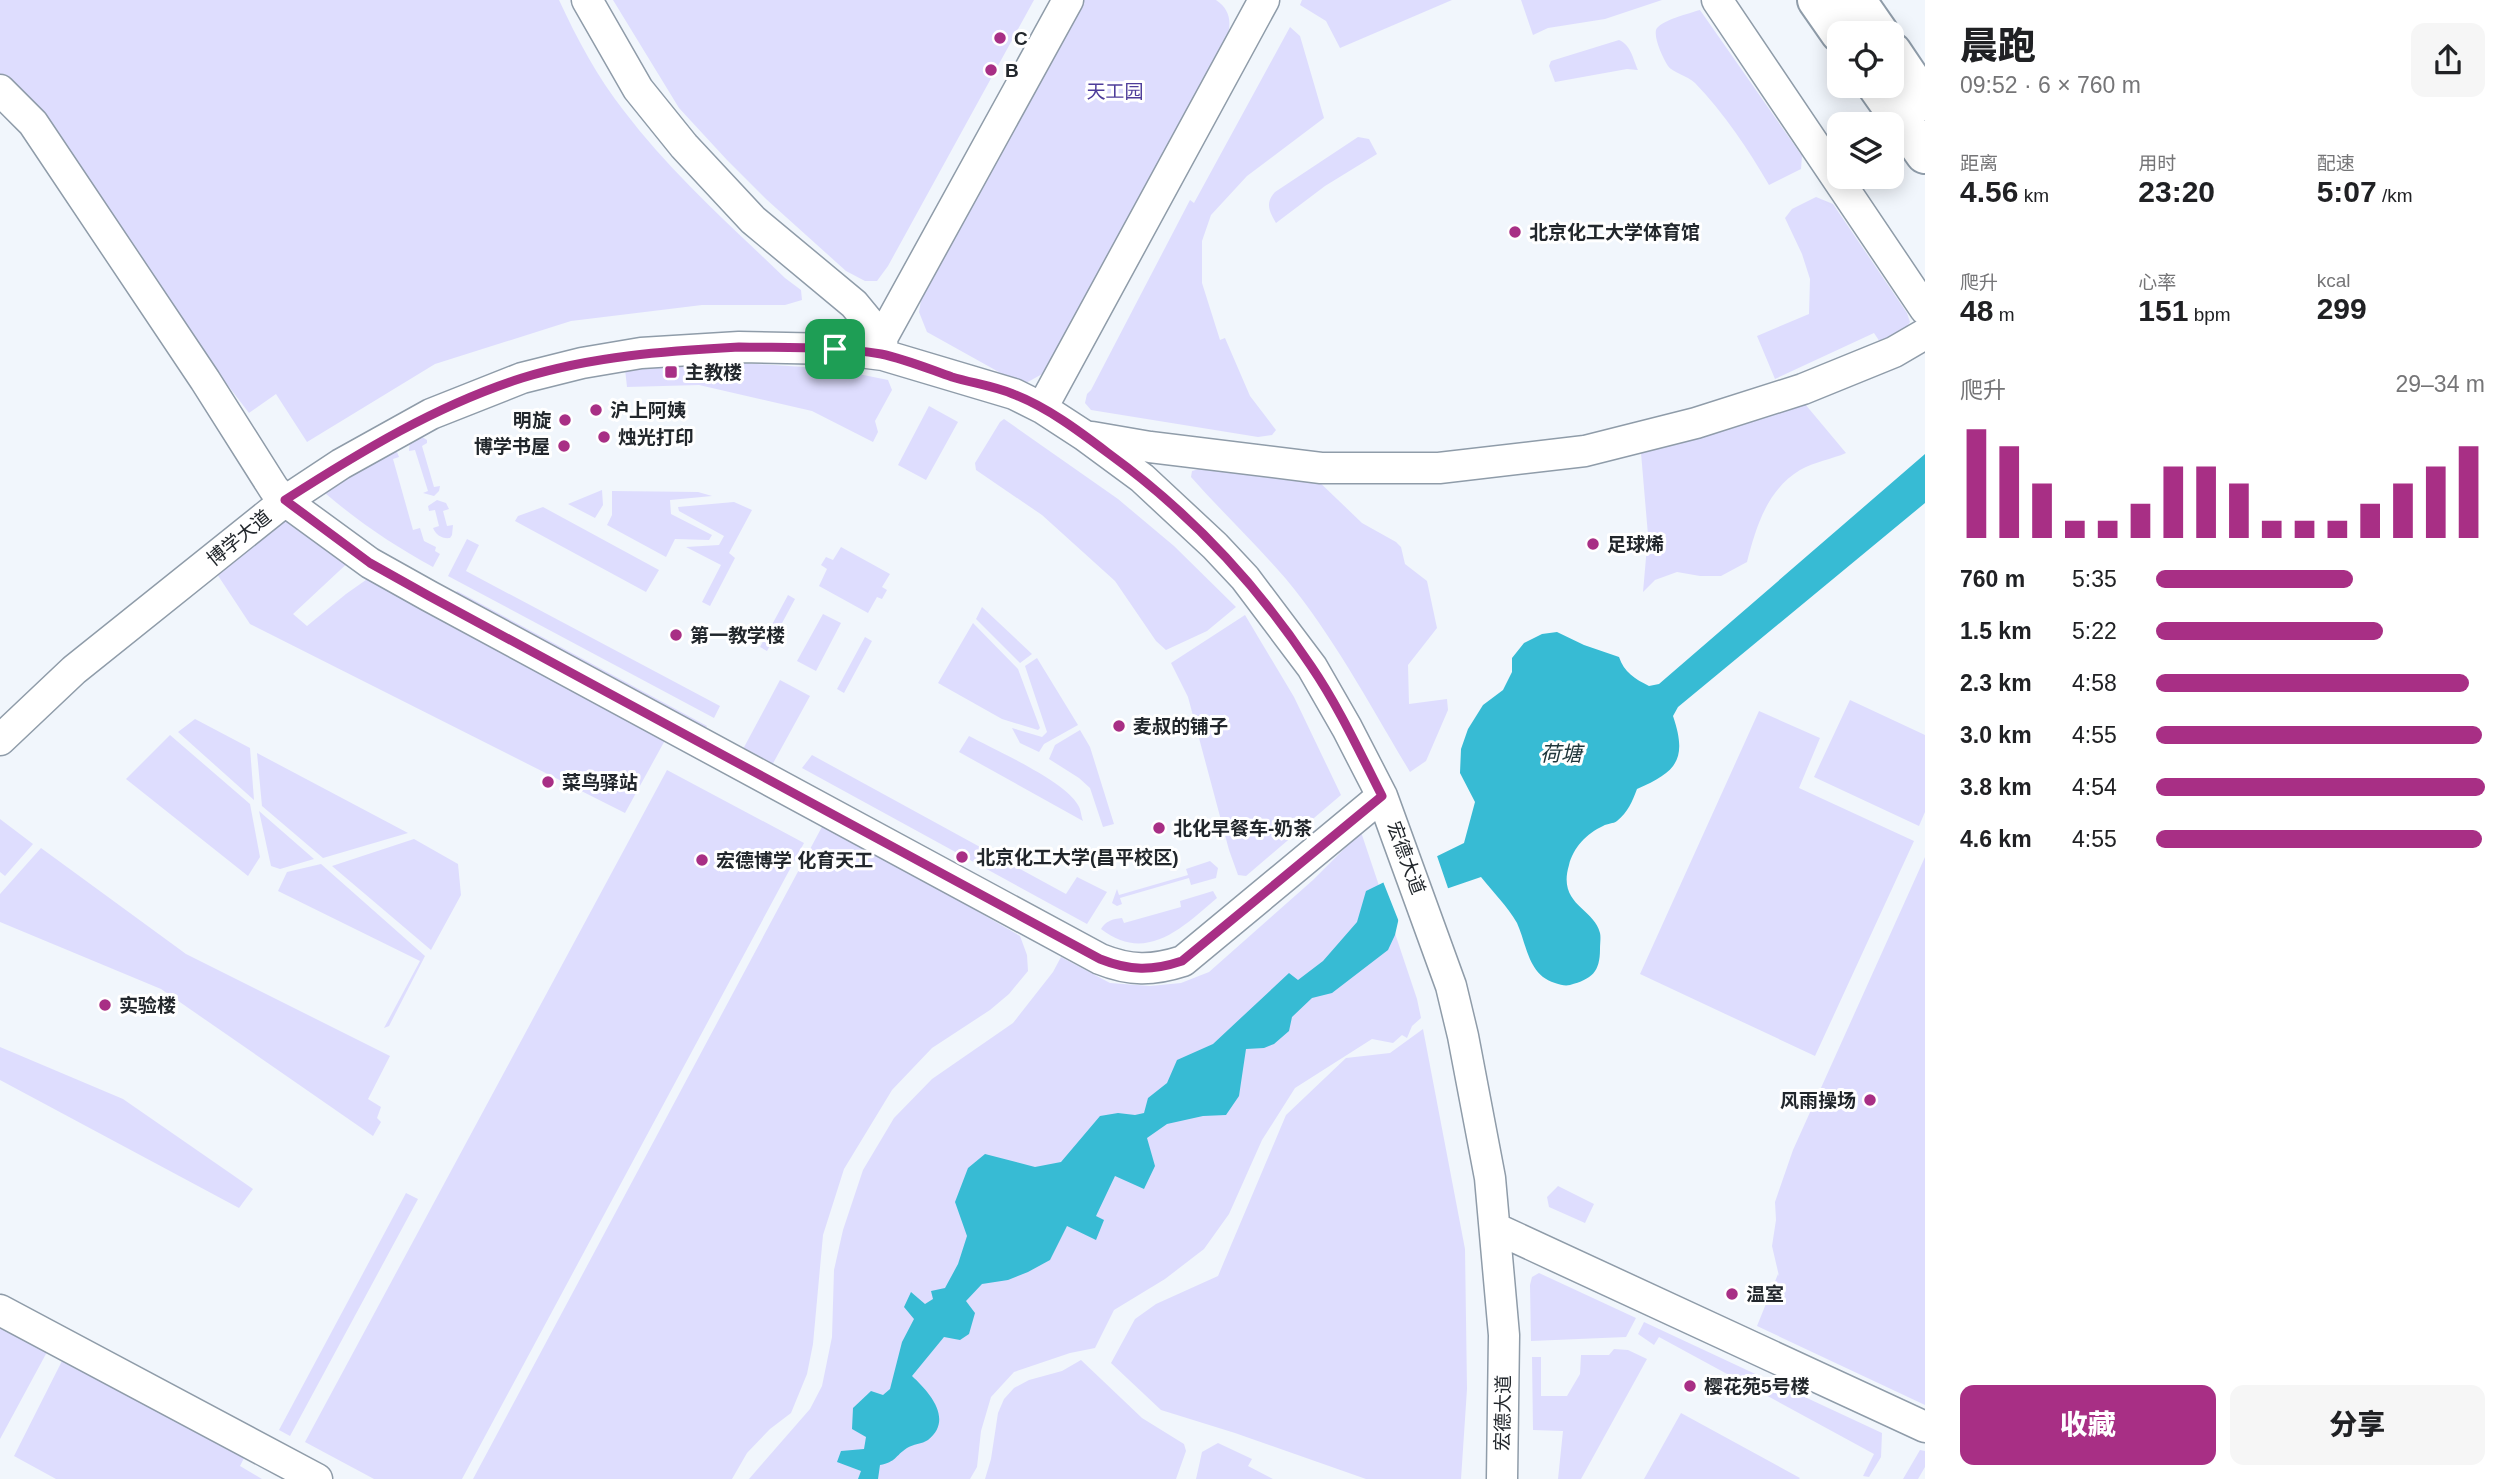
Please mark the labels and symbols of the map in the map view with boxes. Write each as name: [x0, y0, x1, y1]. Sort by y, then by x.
place label: C: [1014, 28, 1028, 49]
marker: C: [992, 30, 1008, 46]
place label: B: [1005, 60, 1019, 81]
marker: B: [983, 62, 999, 78]
park label: 天工园: [1086, 81, 1144, 102]
place label: 北京化工大学体育馆: [1529, 222, 1700, 243]
marker: 北京化工大学体育馆: [1507, 224, 1523, 240]
pin: [805, 319, 865, 379]
place label: 主教楼: [685, 362, 742, 383]
marker: 主教楼: [663, 364, 679, 380]
place label: 沪上阿姨: [610, 400, 686, 421]
marker: 沪上阿姨: [588, 402, 604, 418]
place label: 明旋: [513, 410, 552, 431]
marker: 明旋: [557, 412, 573, 428]
place label: 烛光打印: [618, 427, 694, 448]
marker: 烛光打印: [596, 429, 612, 445]
place label: 博学书屋: [474, 436, 550, 457]
marker: 博学书屋: [556, 438, 572, 454]
street label: 博学大道: [203, 506, 275, 570]
place label: 足球烯: [1607, 534, 1664, 555]
marker: 足球烯: [1585, 536, 1601, 552]
place label: 第一教学楼: [690, 625, 785, 646]
marker: 第一教学楼: [668, 627, 684, 643]
place label: 麦叔的铺子: [1133, 716, 1228, 737]
marker: 麦叔的铺子: [1111, 718, 1127, 734]
water label: 荷塘: [1540, 742, 1585, 765]
place label: 菜鸟驿站: [562, 772, 638, 793]
marker: 菜鸟驿站: [540, 774, 556, 790]
place label: 北化早餐车-奶茶: [1173, 818, 1312, 839]
street label: 宏德大道: [1383, 819, 1429, 897]
marker: 北化早餐车-奶茶: [1151, 820, 1167, 836]
place label: 北京化工大学(昌平校区): [976, 847, 1179, 868]
marker: 北京化工大学(昌平校区): [954, 849, 970, 865]
place label: 宏德博学 化育天工: [716, 850, 873, 871]
marker: 宏德博学 化育天工: [694, 852, 710, 868]
place label: 实验楼: [119, 995, 176, 1016]
marker: 实验楼: [97, 997, 113, 1013]
place label: 风雨操场: [1780, 1090, 1856, 1111]
marker: 风雨操场: [1862, 1092, 1878, 1108]
place label: 温室: [1746, 1284, 1784, 1305]
marker: 温室: [1724, 1286, 1740, 1302]
street label: 宏德大道: [1492, 1375, 1514, 1451]
place label: 樱花苑5号楼: [1704, 1376, 1810, 1397]
marker: 樱花苑5号楼: [1682, 1378, 1698, 1394]

